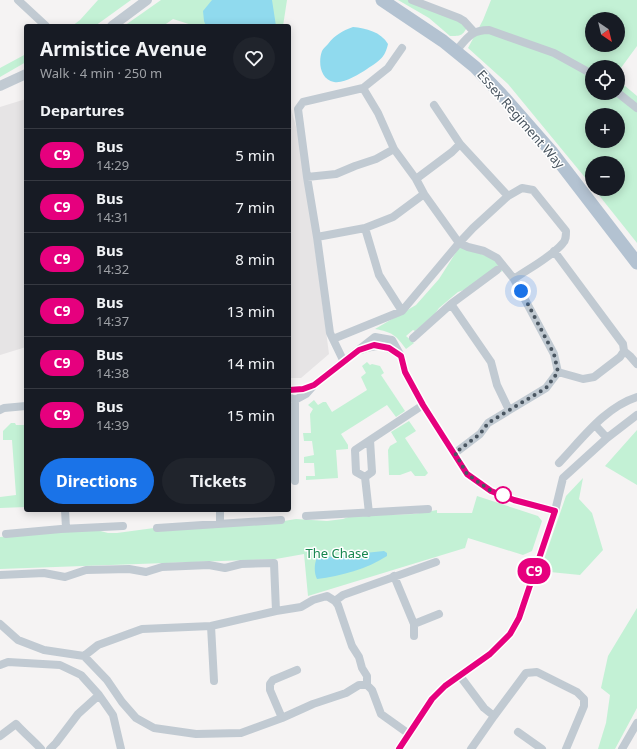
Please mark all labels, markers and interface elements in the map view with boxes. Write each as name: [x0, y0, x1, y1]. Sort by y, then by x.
north arrow: [585, 12, 625, 52]
map controls: [585, 12, 625, 196]
text: Armistice Avenue: [40, 36, 207, 62]
button: heart: [233, 37, 275, 79]
button: locate: [585, 60, 625, 100]
text: Walk · 4 min · 250 m: [40, 64, 162, 82]
street label: Essex Regiment Way: [473, 66, 569, 172]
text: Departures: [40, 100, 124, 120]
button: +: [585, 108, 625, 148]
text: Bus: [96, 136, 123, 156]
text: C9: [54, 145, 71, 164]
text: 5 min: [235, 145, 275, 165]
text: 14:29: [96, 156, 129, 174]
button: −: [585, 156, 625, 196]
text: Bus: [96, 188, 123, 208]
text: C9: [54, 197, 71, 216]
text: 7 min: [235, 197, 275, 217]
text: 14:31: [96, 208, 129, 226]
text: Bus: [96, 240, 123, 260]
text: C9: [54, 249, 71, 268]
text: 8 min: [235, 249, 275, 269]
text: 14:32: [96, 260, 129, 278]
your location: [511, 281, 531, 301]
text: Bus: [96, 292, 123, 312]
text: C9: [54, 301, 71, 320]
text: 13 min: [227, 301, 275, 321]
text: 14:37: [96, 312, 129, 330]
text: Bus: [96, 344, 123, 364]
text: C9: [54, 353, 71, 372]
text: 14 min: [227, 353, 275, 373]
text: 14:38: [96, 364, 129, 382]
text: Bus: [96, 396, 123, 416]
text: C9: [54, 405, 71, 424]
text: 15 min: [227, 405, 275, 425]
text: 14:39: [96, 416, 129, 434]
button: Directions: [40, 458, 154, 504]
button: Tickets: [162, 458, 275, 504]
unlabelled marker: [494, 486, 512, 504]
park label: The Chase: [305, 544, 369, 562]
line badge: C9: [516, 558, 552, 584]
text: C9: [526, 561, 543, 580]

